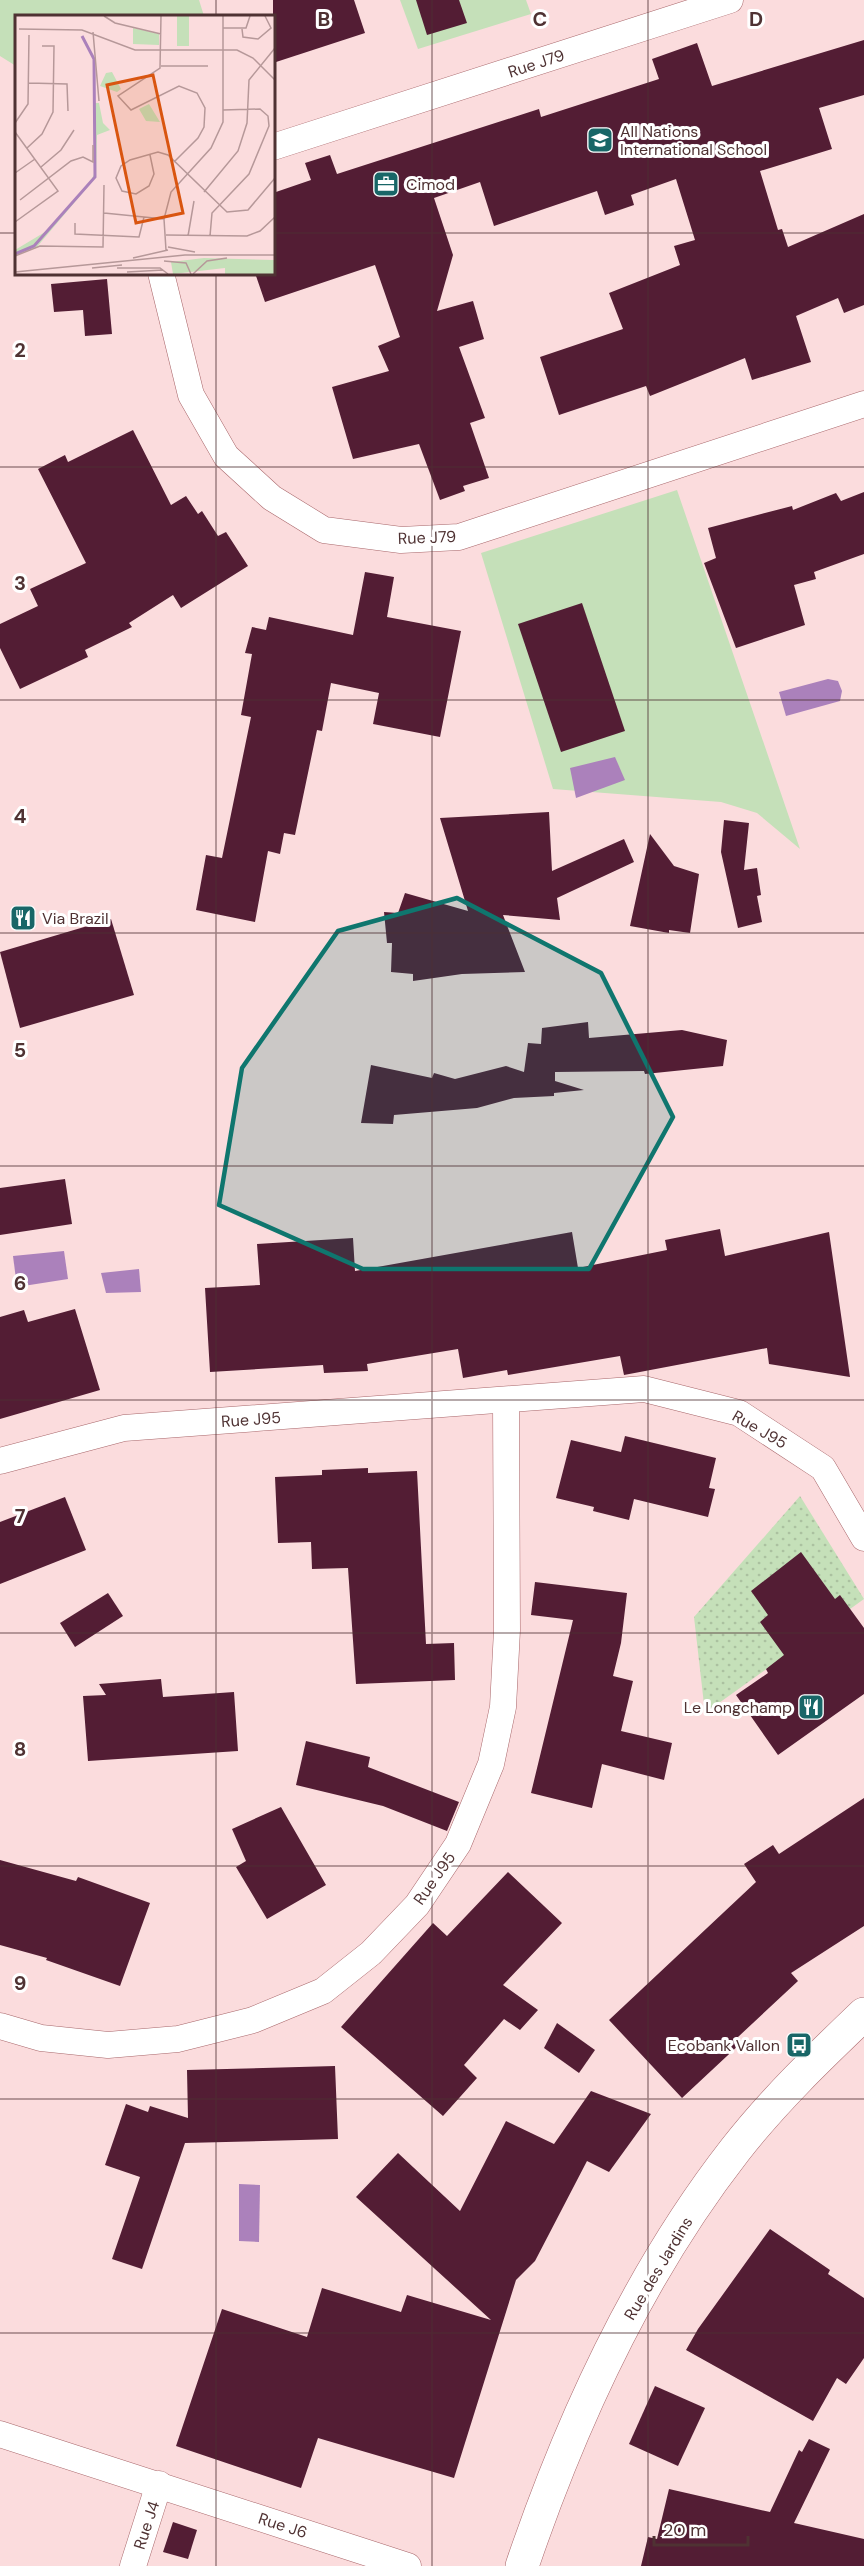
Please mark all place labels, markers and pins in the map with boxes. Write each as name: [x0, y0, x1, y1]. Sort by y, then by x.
place label: All Nations International School: [620, 121, 767, 160]
school or university icon: All Nations International School: [585, 125, 615, 155]
office icon: Cimod: [371, 169, 401, 199]
place label: Cimod: [406, 174, 455, 195]
restaurant icon: Via Brazil: [8, 903, 38, 933]
place label: Via Brazil: [42, 908, 109, 929]
restaurant icon: Le Longchamp: [796, 1692, 826, 1722]
place label: Le Longchamp: [684, 1697, 792, 1718]
bus stop icon: Ecobank Vallon: [784, 2030, 814, 2060]
place label: Ecobank Vallon: [668, 2035, 780, 2056]

